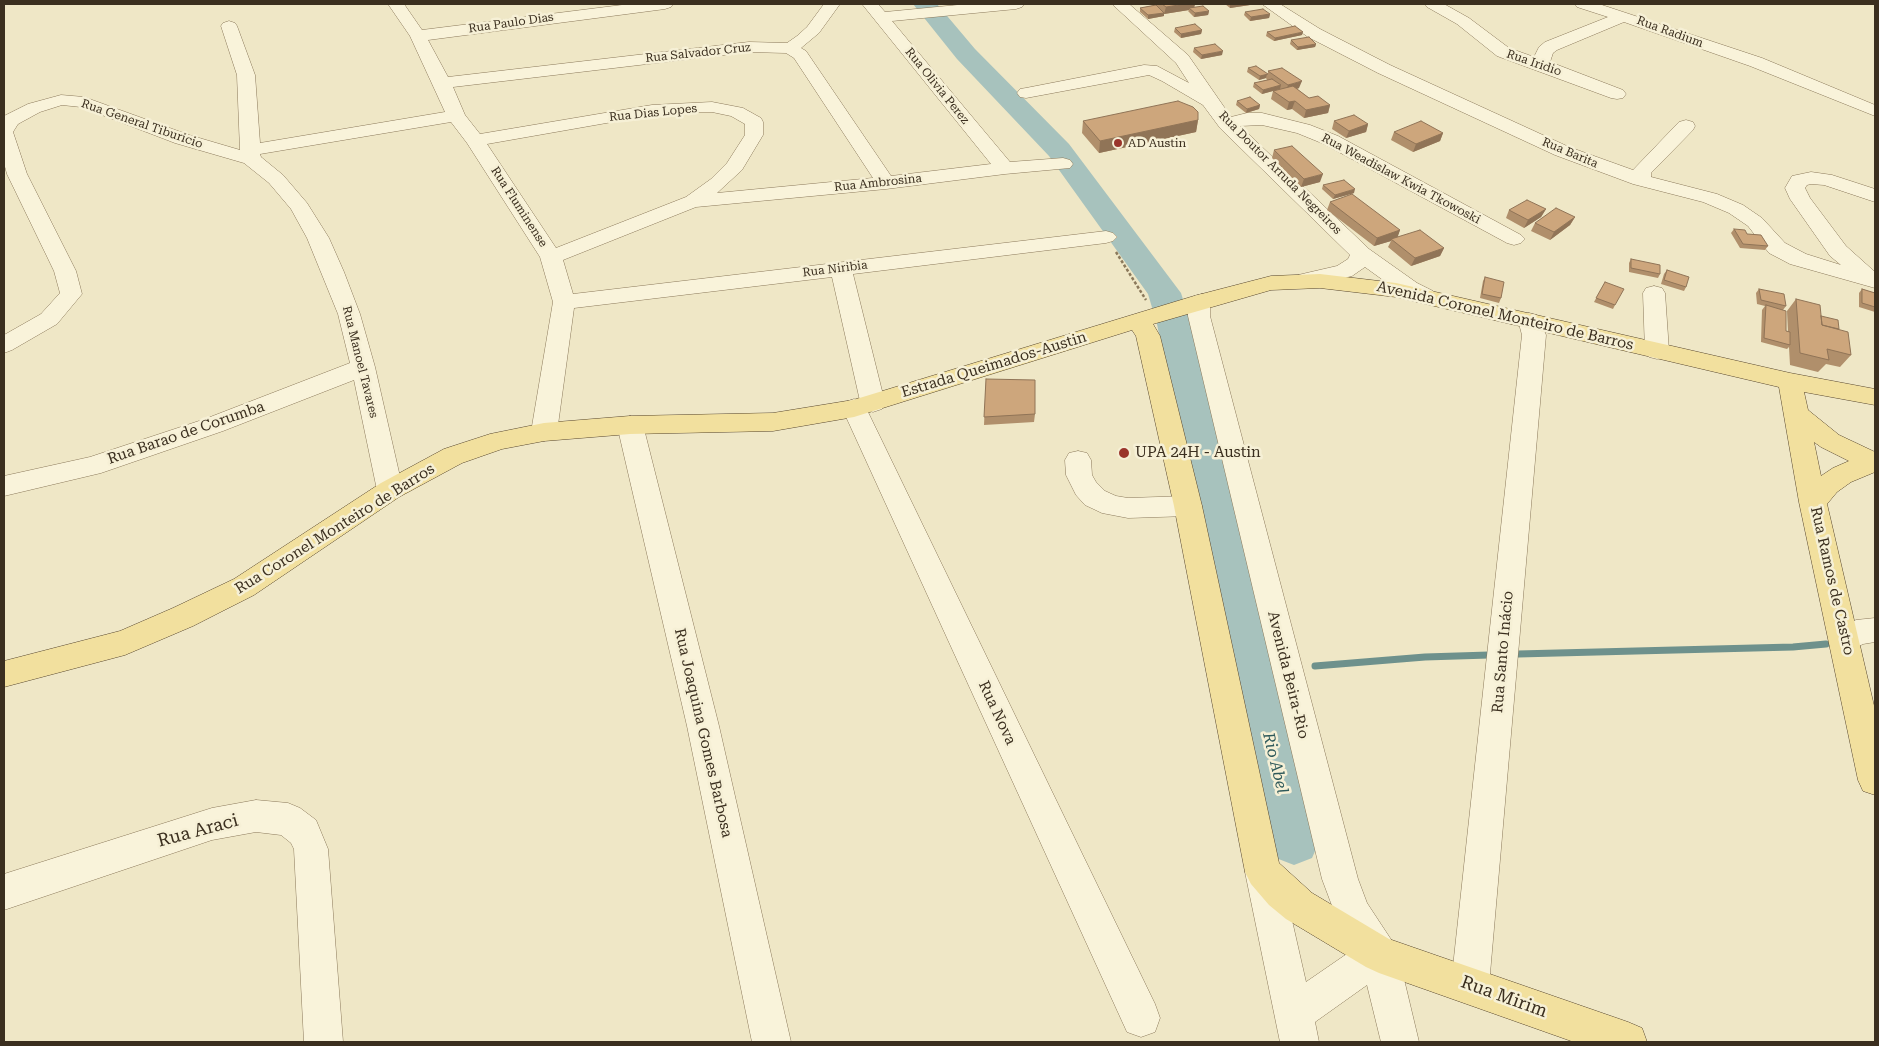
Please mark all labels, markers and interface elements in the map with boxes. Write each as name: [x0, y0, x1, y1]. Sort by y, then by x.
street label: Rua Paulo Dias: [467, 10, 555, 36]
street label: Rua Radium: [1635, 13, 1705, 51]
street label: Rua Salvador Cruz: [645, 40, 751, 66]
street label: Rua Olivia Perez: [902, 45, 972, 127]
street label: Rua Iridio: [1505, 47, 1563, 79]
street label: Rua General Tiburicio: [79, 96, 205, 152]
street label: Rua Dias Lopes: [608, 101, 698, 125]
street label: Rua Doutor Arruda Negreiros: [1216, 109, 1344, 237]
street label: Rua Weadislaw Kwia Tkowoski: [1319, 131, 1483, 227]
street label: Rua Barita: [1540, 135, 1600, 171]
place label: AD Austin: [1128, 136, 1186, 150]
marker: AD Austin: [1112, 137, 1124, 149]
street label: Rua Fluminense: [488, 164, 550, 250]
street label: Rua Ambrosina: [834, 171, 922, 195]
street label: Rua Niribia: [802, 258, 868, 280]
street label: Avenida Coronel Monteiro de Barros: [1375, 278, 1635, 354]
street label: Rua Manoel Tavares: [339, 304, 381, 420]
street label: Estrada Queimados-Austin: [899, 328, 1089, 402]
street label: Rua Barao de Corumba: [105, 398, 267, 468]
place label: UPA 24H - Austin: [1135, 444, 1261, 462]
marker: UPA 24H - Austin: [1117, 446, 1131, 460]
street label: Rua Coronel Monteiro de Barros: [232, 460, 438, 598]
street label: Rua Ramos de Castro: [1806, 505, 1858, 657]
street label: Rua Santo Inácio: [1489, 590, 1517, 714]
street label: Avenida Beira-Rio: [1263, 609, 1313, 741]
street label: Rua Joaquina Gomes Barbosa: [670, 627, 736, 839]
street label: Rua Nova: [974, 678, 1020, 748]
water label: Rio Abel: [1258, 731, 1292, 795]
street label: Rua Araci: [155, 810, 241, 852]
street label: Rua Mirim: [1458, 971, 1550, 1023]

